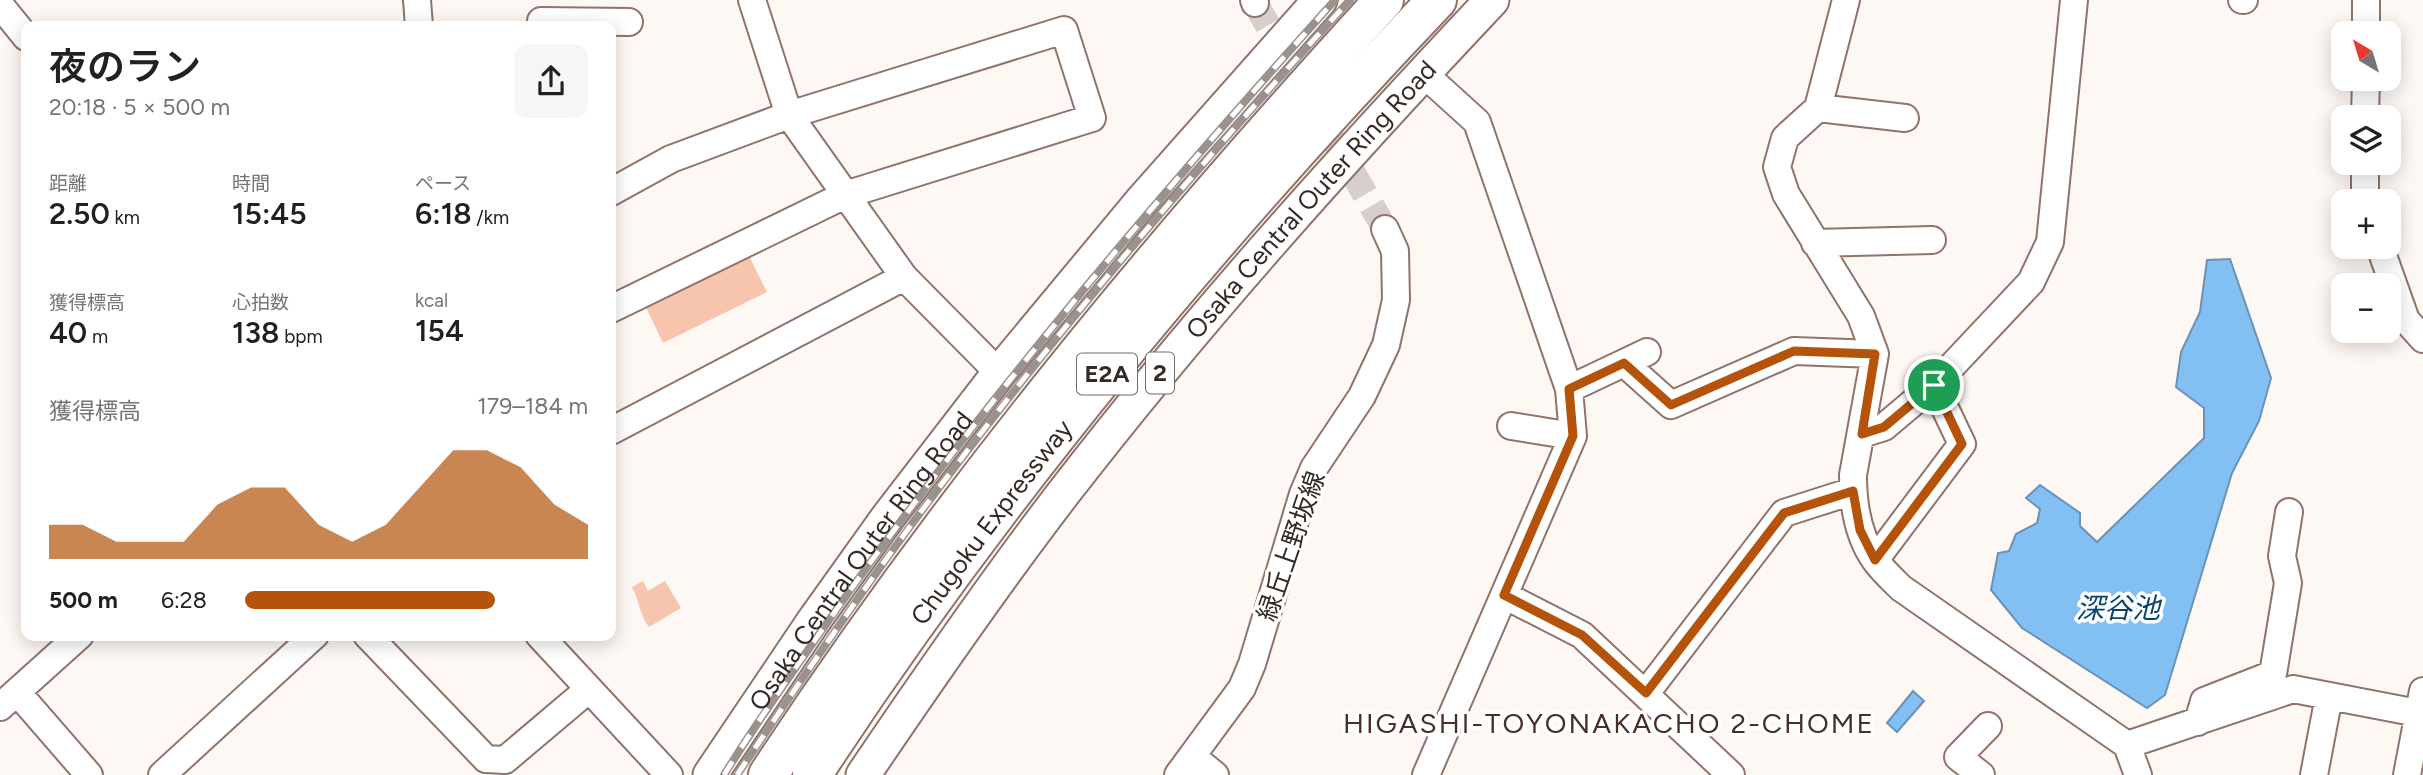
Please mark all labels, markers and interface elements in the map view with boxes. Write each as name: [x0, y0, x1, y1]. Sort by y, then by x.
north arrow: [2331, 21, 2401, 91]
map controls: [2331, 21, 2401, 343]
text: 夜のラン: [49, 44, 201, 90]
button: share: [514, 44, 588, 118]
street label: Osaka Central Outer Ring Road: [1179, 54, 1443, 345]
text: 20:18 · 5 × 500 m: [49, 93, 230, 121]
button: layers: [2331, 105, 2401, 175]
text: 距離: [49, 172, 87, 195]
text: 時間: [232, 172, 270, 195]
text: ペース: [415, 172, 471, 195]
button: +: [2331, 189, 2401, 259]
text: 2.50: [49, 195, 110, 232]
text: 15:45: [232, 195, 307, 232]
text: 6:18: [415, 195, 472, 232]
text: km: [110, 206, 140, 229]
text: /km: [472, 206, 509, 229]
button: −: [2331, 273, 2401, 343]
text: kcal: [415, 289, 448, 312]
text: 獲得標高: [49, 291, 125, 314]
text: 心拍数: [232, 291, 289, 314]
text: 154: [415, 312, 464, 349]
text: 40: [49, 314, 87, 351]
text: 138: [232, 314, 280, 351]
text: m: [87, 325, 108, 348]
text: bpm: [280, 325, 323, 348]
road number: 2: [1146, 352, 1174, 394]
road number: E2A: [1077, 354, 1137, 394]
pin: [1904, 355, 1964, 415]
icon: arrive: [1915, 366, 1953, 404]
text: 179–184 m: [477, 392, 588, 420]
text: 獲得標高: [49, 397, 141, 425]
street label: Osaka Central Outer Ring Road: [742, 405, 980, 717]
street label: Chugoku Expressway: [904, 413, 1079, 631]
street label: 緑丘上野坂線: [1250, 467, 1332, 625]
text: 500 m: [49, 586, 118, 614]
text: 6:28: [161, 586, 207, 614]
water label: 深谷池: [2076, 591, 2163, 625]
district label: HIGASHI-TOYONAKACHO 2-CHOME: [1343, 706, 1875, 740]

